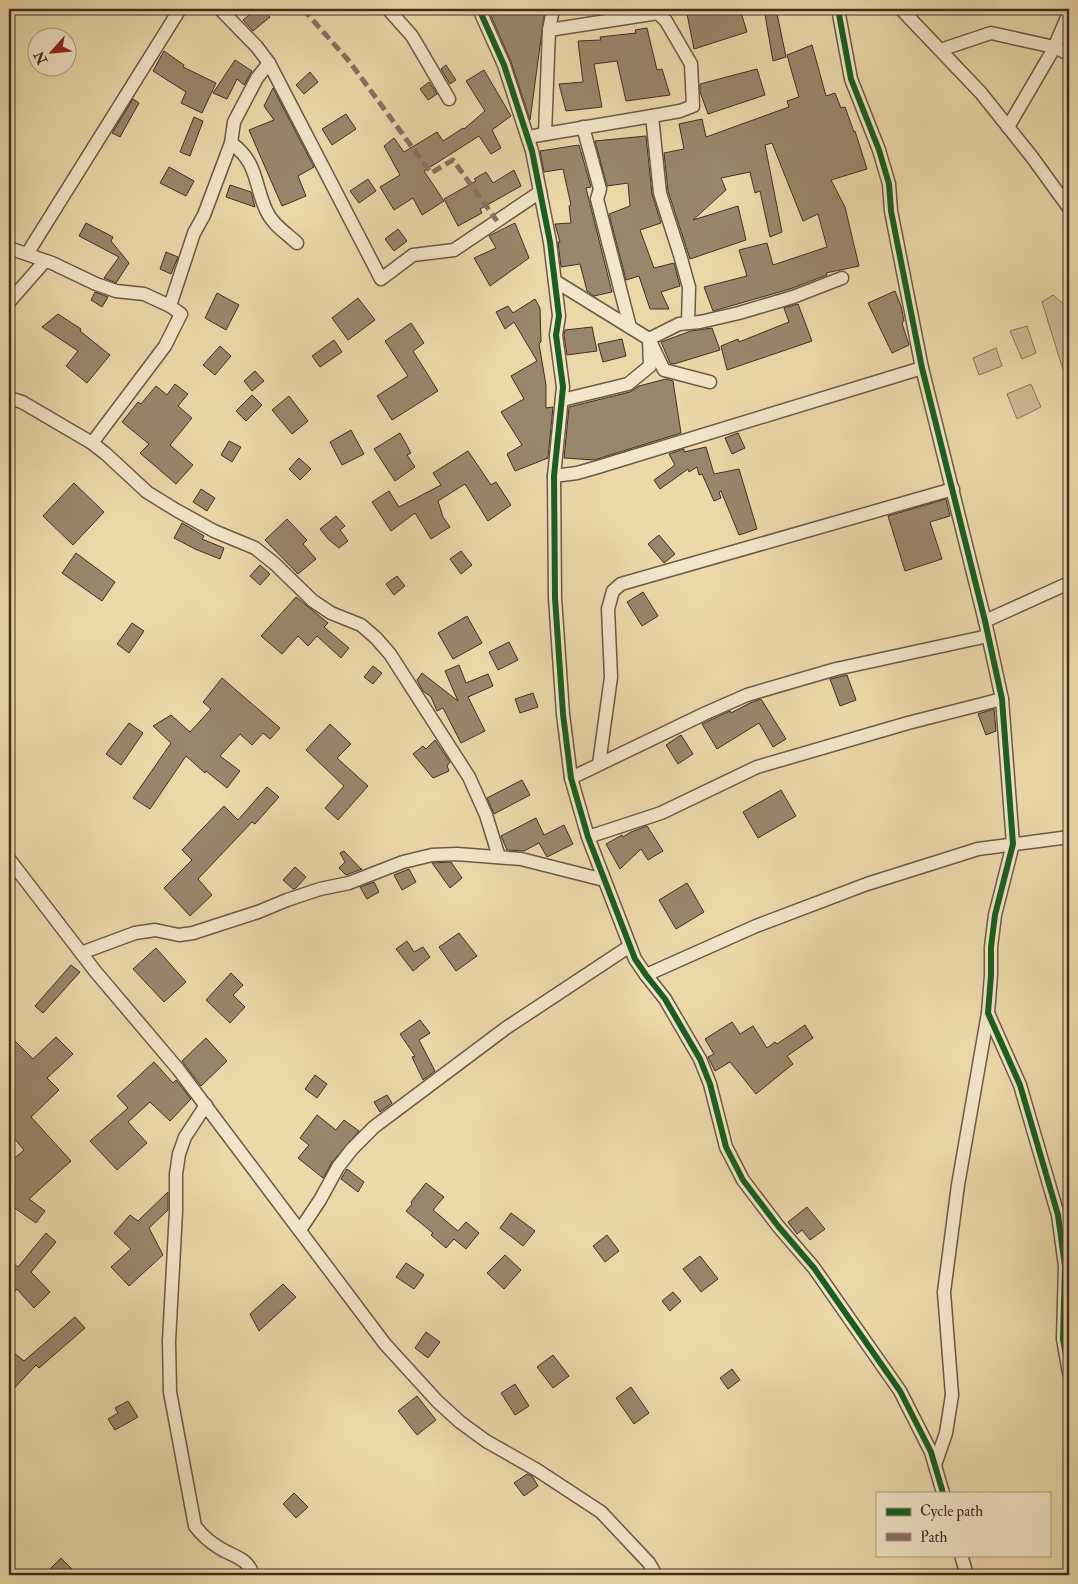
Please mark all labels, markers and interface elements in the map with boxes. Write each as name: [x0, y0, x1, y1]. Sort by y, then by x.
north arrow: [28, 28, 78, 78]
text: N: [30, 48, 52, 68]
legend: [876, 1492, 1050, 1556]
text: Cycle path: [920, 1502, 983, 1522]
text: Path: [920, 1528, 947, 1547]

